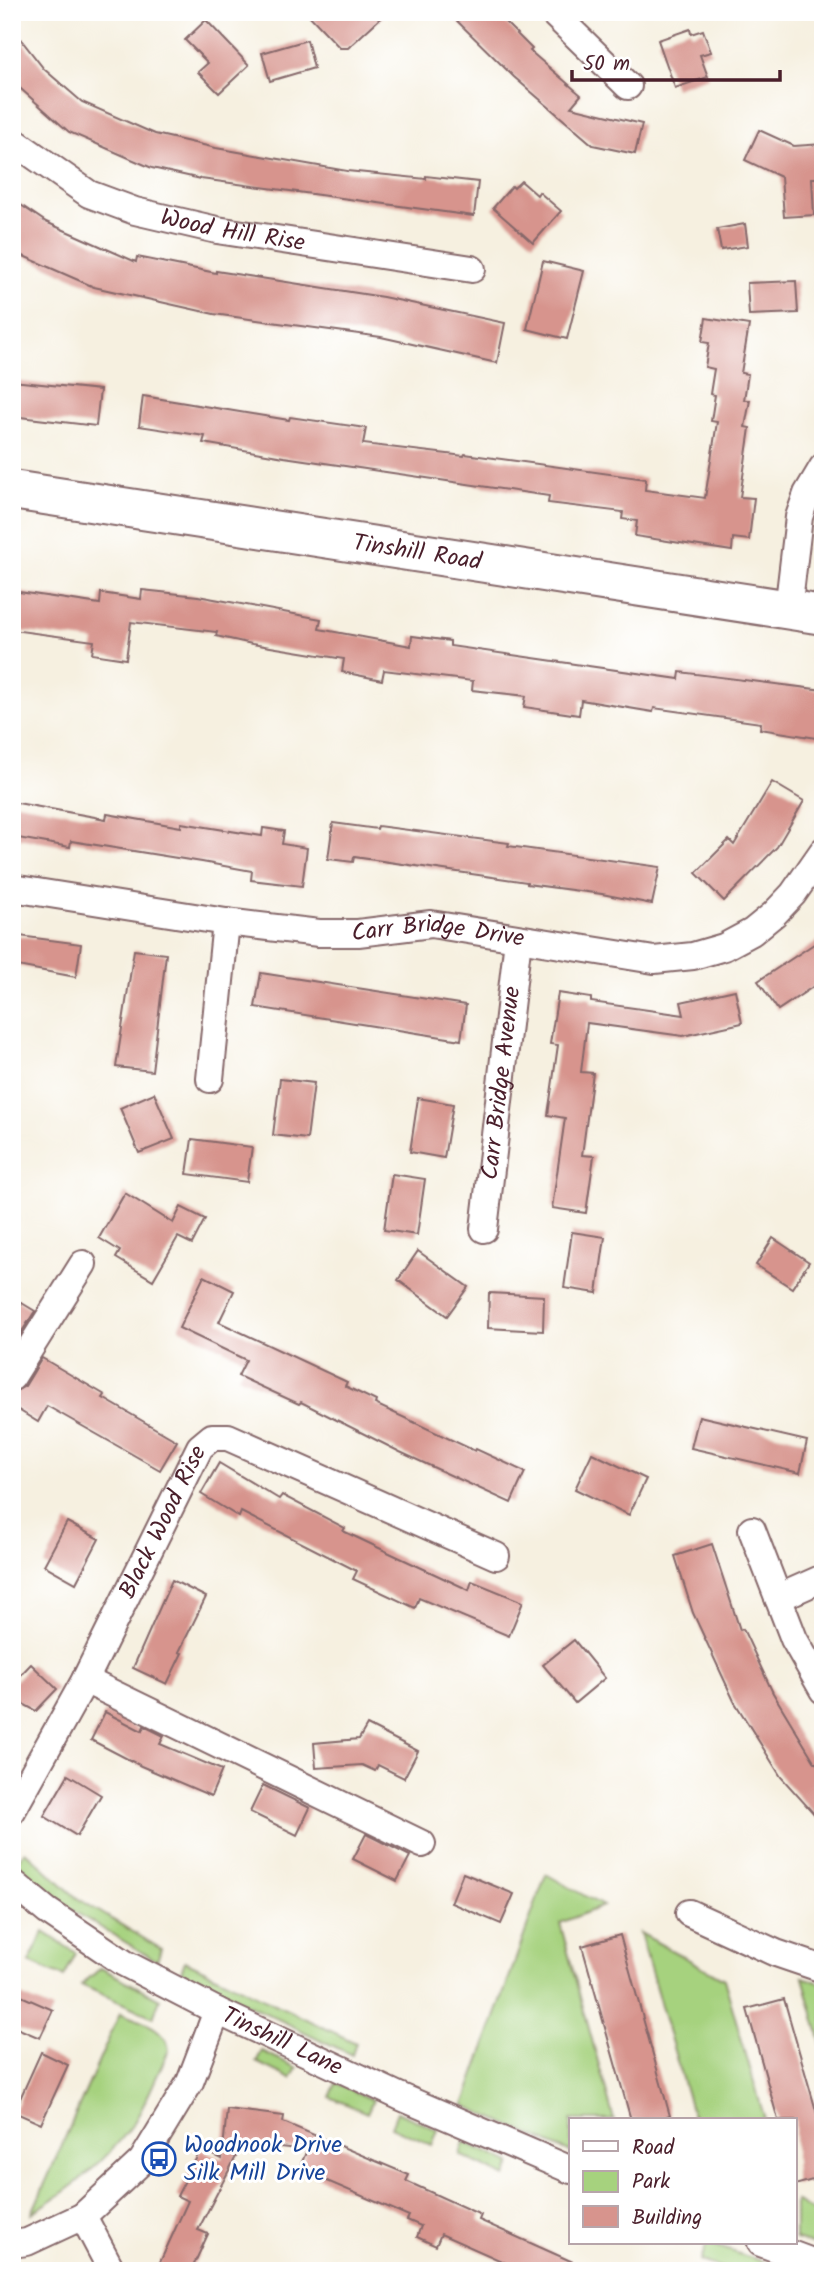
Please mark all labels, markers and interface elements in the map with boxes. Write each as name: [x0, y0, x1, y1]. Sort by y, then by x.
scale bar: [572, 38, 781, 82]
text: 50 m: [583, 48, 630, 81]
street label: Wood Hill Rise: [157, 198, 308, 263]
street label: Tinshill Road: [350, 523, 485, 582]
street label: Carr Bridge Drive: [349, 904, 527, 958]
street label: Carr Bridge Avenue: [470, 984, 532, 1182]
street label: Black Wood Rise: [108, 1438, 217, 1606]
street label: Tinshill Lane: [215, 1996, 349, 2087]
legend: [569, 2118, 796, 2244]
place label: Woodnook Drive Silk Mill Drive: [184, 2126, 342, 2193]
text: Road: [632, 2132, 675, 2165]
bus stop icon: Woodnook Drive Silk Mill Drive: [140, 2140, 178, 2178]
text: Park: [632, 2166, 670, 2199]
text: Building: [632, 2202, 702, 2235]

